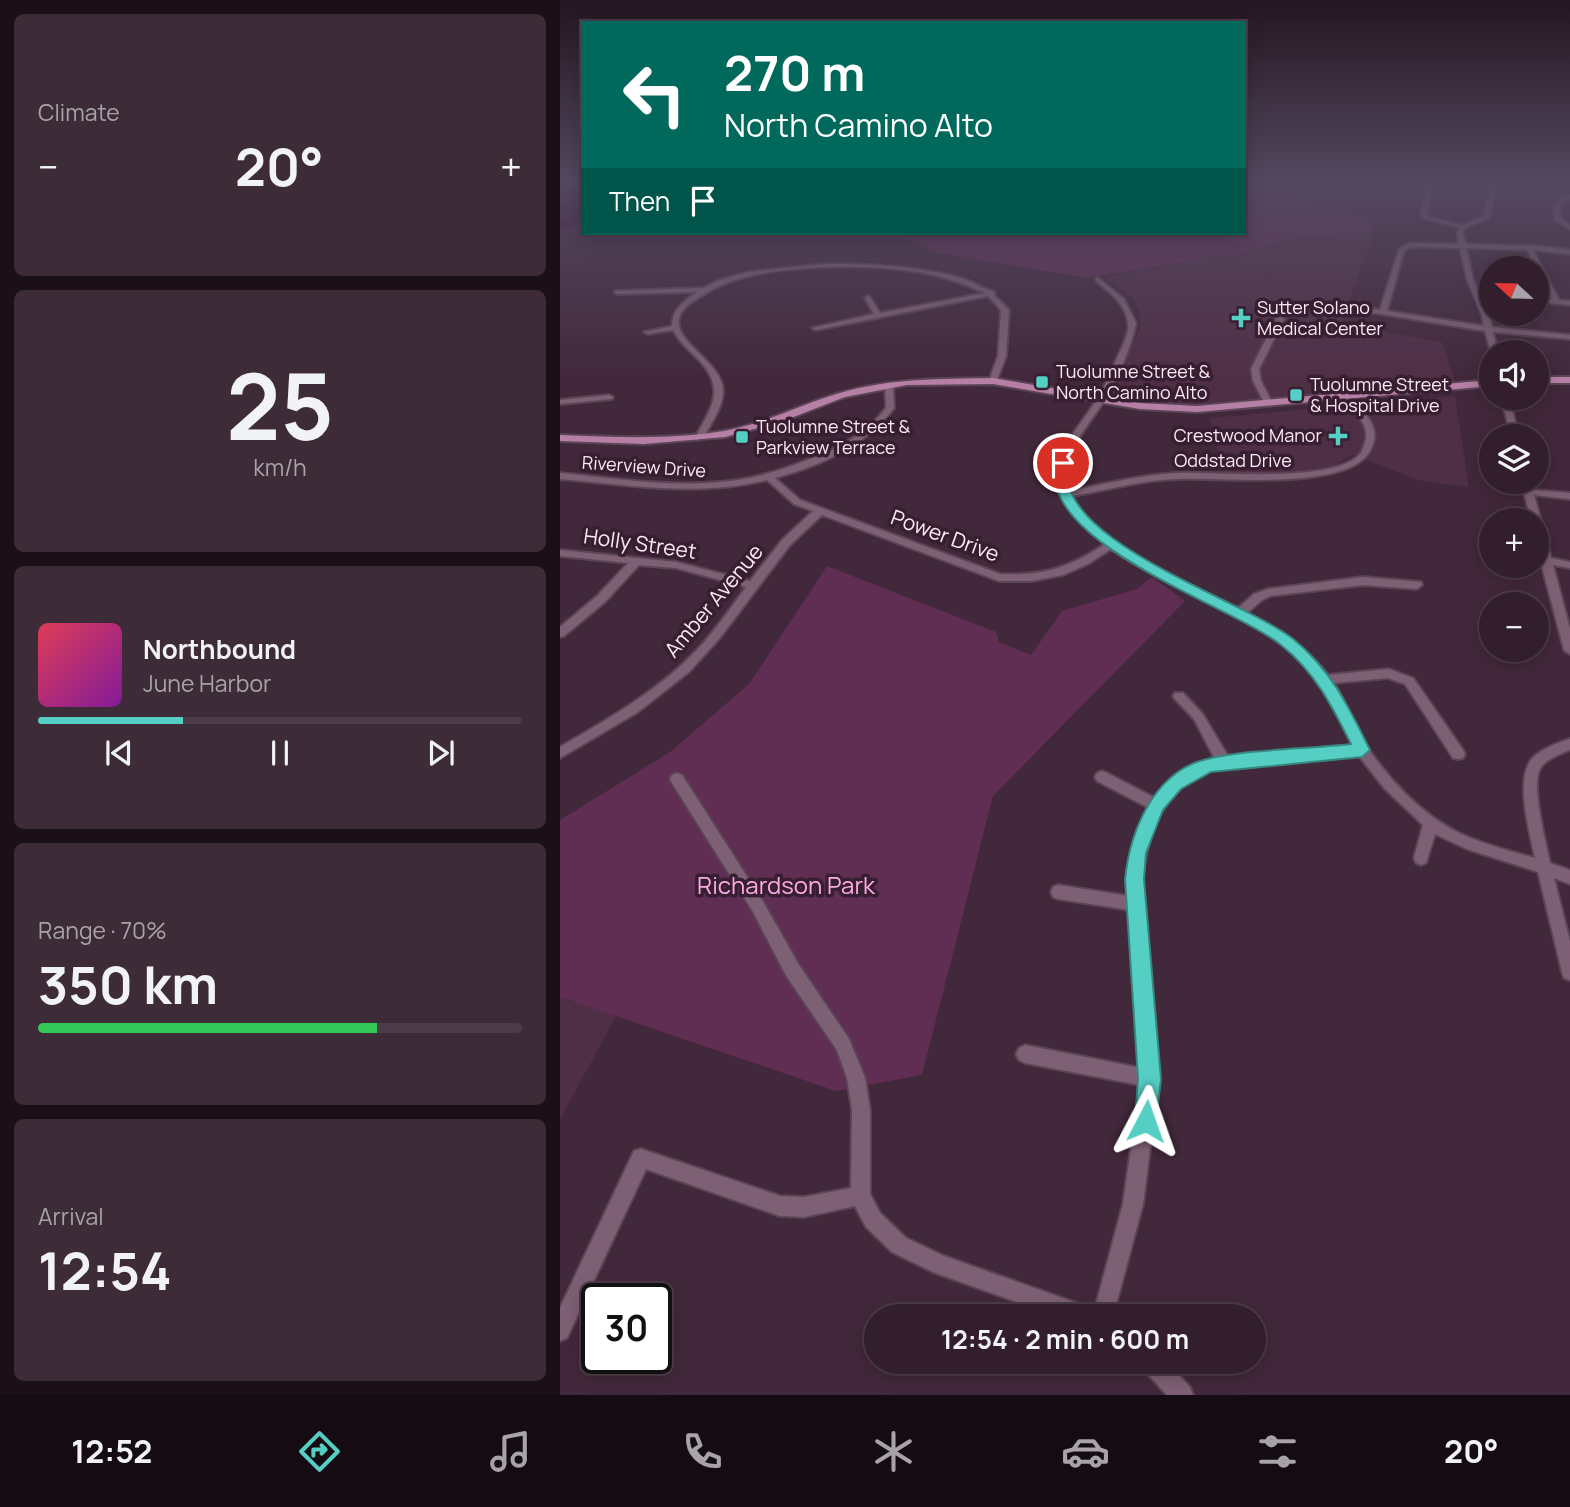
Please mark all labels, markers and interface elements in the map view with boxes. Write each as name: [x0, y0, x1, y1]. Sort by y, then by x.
text: 270 m: [724, 39, 865, 106]
icon: left: [609, 49, 700, 140]
text: Climate: [38, 96, 120, 128]
text: North Camino Alto: [724, 103, 993, 147]
text: 20°: [235, 131, 324, 202]
text: −: [38, 140, 59, 192]
text: +: [500, 140, 522, 192]
icon: arrive: [684, 182, 722, 220]
text: Then: [609, 183, 670, 219]
north arrow: [1479, 256, 1549, 326]
map controls: [1479, 256, 1549, 662]
place label: Sutter Solano Medical Center: [1257, 295, 1383, 340]
marker: Sutter Solano Medical Center: [1231, 308, 1251, 328]
button: sound: [1479, 340, 1549, 410]
text: 25: [226, 343, 334, 467]
place label: Tuolumne Street & North Camino Alto: [1056, 359, 1211, 404]
place label: Tuolumne Street & Hospital Drive: [1310, 372, 1449, 417]
marker: Tuolumne Street & North Camino Alto: [1034, 374, 1050, 390]
marker: Tuolumne Street & Hospital Drive: [1288, 387, 1304, 403]
place label: Tuolumne Street & Parkview Terrace: [756, 414, 911, 459]
place label: Crestwood Manor: [1174, 423, 1323, 447]
button: layers: [1479, 424, 1549, 494]
marker: Crestwood Manor: [1328, 426, 1348, 446]
marker: Tuolumne Street & Parkview Terrace: [734, 429, 750, 445]
pin: [1033, 433, 1093, 493]
icon: arrive: [1044, 444, 1082, 482]
street label: Oddstad Drive: [1174, 448, 1292, 472]
street label: Riverview Drive: [581, 450, 707, 482]
text: km/h: [253, 451, 307, 483]
street label: Power Drive: [887, 503, 1003, 568]
button: +: [1479, 508, 1549, 578]
street label: Holly Street: [582, 521, 698, 565]
street label: Amber Avenue: [658, 538, 769, 663]
button: −: [1479, 592, 1549, 662]
text: Northbound: [143, 631, 296, 667]
text: June Harbor: [143, 667, 271, 699]
icon: previous: [100, 734, 138, 772]
icon: pause: [261, 734, 299, 772]
icon: next: [422, 734, 460, 772]
park label: Richardson Park: [697, 868, 876, 901]
text: Range · 70%: [38, 914, 167, 946]
text: 350 km: [38, 949, 218, 1020]
position arrow: [1109, 1084, 1183, 1158]
text: Arrival: [38, 1200, 104, 1232]
text: 12:54: [38, 1235, 172, 1306]
speed limit sign: 30: [581, 1283, 672, 1374]
text: 12:54 · 2 min · 600 m: [941, 1321, 1189, 1357]
icon: directions: [295, 1427, 344, 1476]
icon: music: [486, 1427, 535, 1476]
icon: phone: [678, 1427, 727, 1476]
icon: climate: [869, 1427, 918, 1476]
icon: car: [1061, 1427, 1110, 1476]
icon: filters: [1253, 1427, 1302, 1476]
text: 12:52: [71, 1429, 152, 1473]
text: 20°: [1444, 1429, 1499, 1473]

